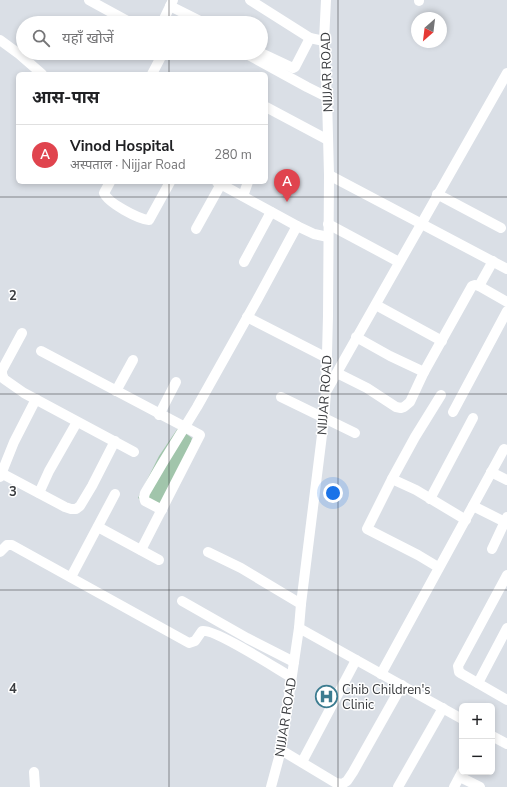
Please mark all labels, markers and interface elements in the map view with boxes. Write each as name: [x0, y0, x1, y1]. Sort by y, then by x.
north arrow: [411, 12, 447, 48]
search box: [16, 16, 268, 60]
icon: search: [30, 27, 52, 49]
text: यहाँ खोजें: [62, 28, 114, 48]
street label: NIJJAR ROAD: [317, 32, 337, 112]
text: आस-पास: [32, 86, 99, 109]
text: Vinod Hospital: [70, 136, 174, 156]
text: A: [40, 146, 50, 164]
text: 280 m: [214, 146, 252, 164]
text: अस्पताल · Nijjar Road: [70, 156, 186, 174]
pin: A: [274, 169, 300, 202]
text: 2: [9, 287, 17, 305]
street label: NIJJAR ROAD: [313, 354, 337, 436]
text: 3: [9, 483, 17, 501]
your location: [323, 483, 343, 503]
street label: NIJJAR ROAD: [271, 676, 301, 758]
text: 4: [9, 680, 17, 698]
place label: Chib Children's Clinic: [342, 681, 431, 714]
hospital icon: Chib Children's Clinic: [313, 683, 339, 709]
map controls: [459, 703, 495, 775]
button: +: [459, 703, 495, 739]
button: −: [459, 739, 495, 775]

